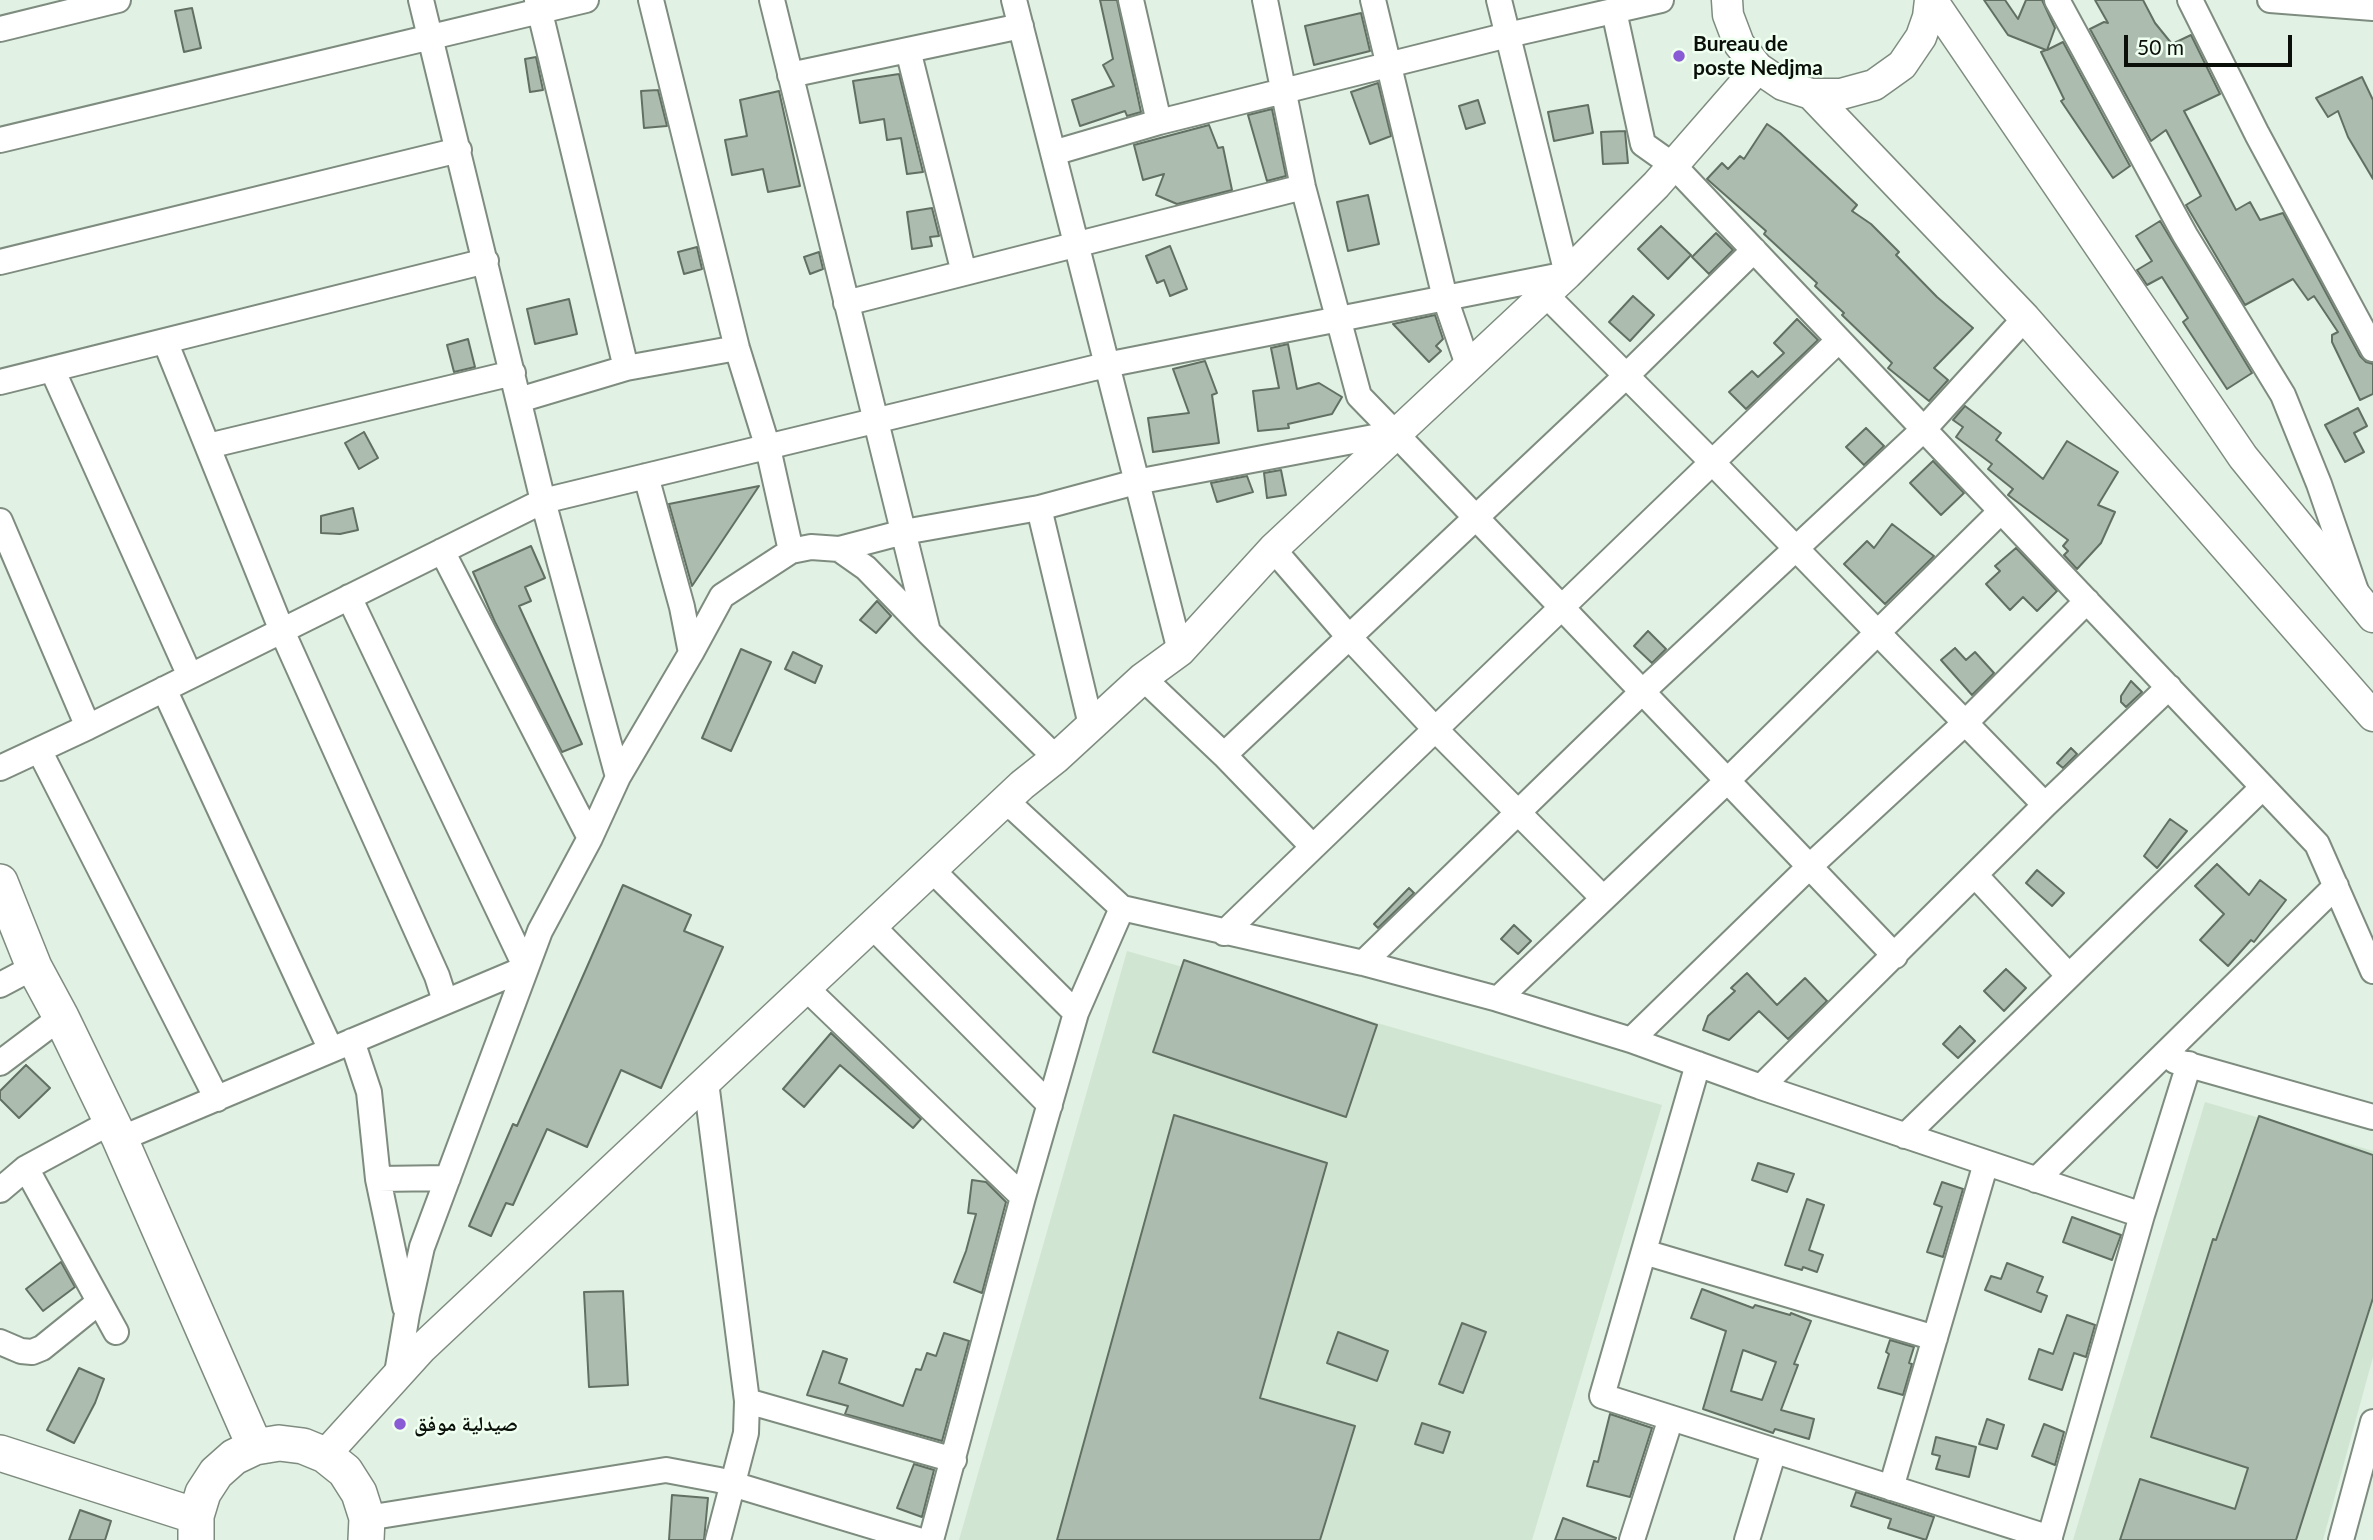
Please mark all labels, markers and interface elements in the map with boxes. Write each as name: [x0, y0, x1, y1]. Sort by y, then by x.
scale bar: [2128, 21, 2296, 65]
place label: Bureau de poste Nedjma: [1693, 31, 1823, 81]
text: 50 m: [2137, 34, 2184, 59]
marker: Bureau de poste Nedjma: [1671, 48, 1687, 64]
place label: صيدلية موفق: [414, 1411, 518, 1437]
marker: صيدلية موفق: [392, 1416, 408, 1432]

